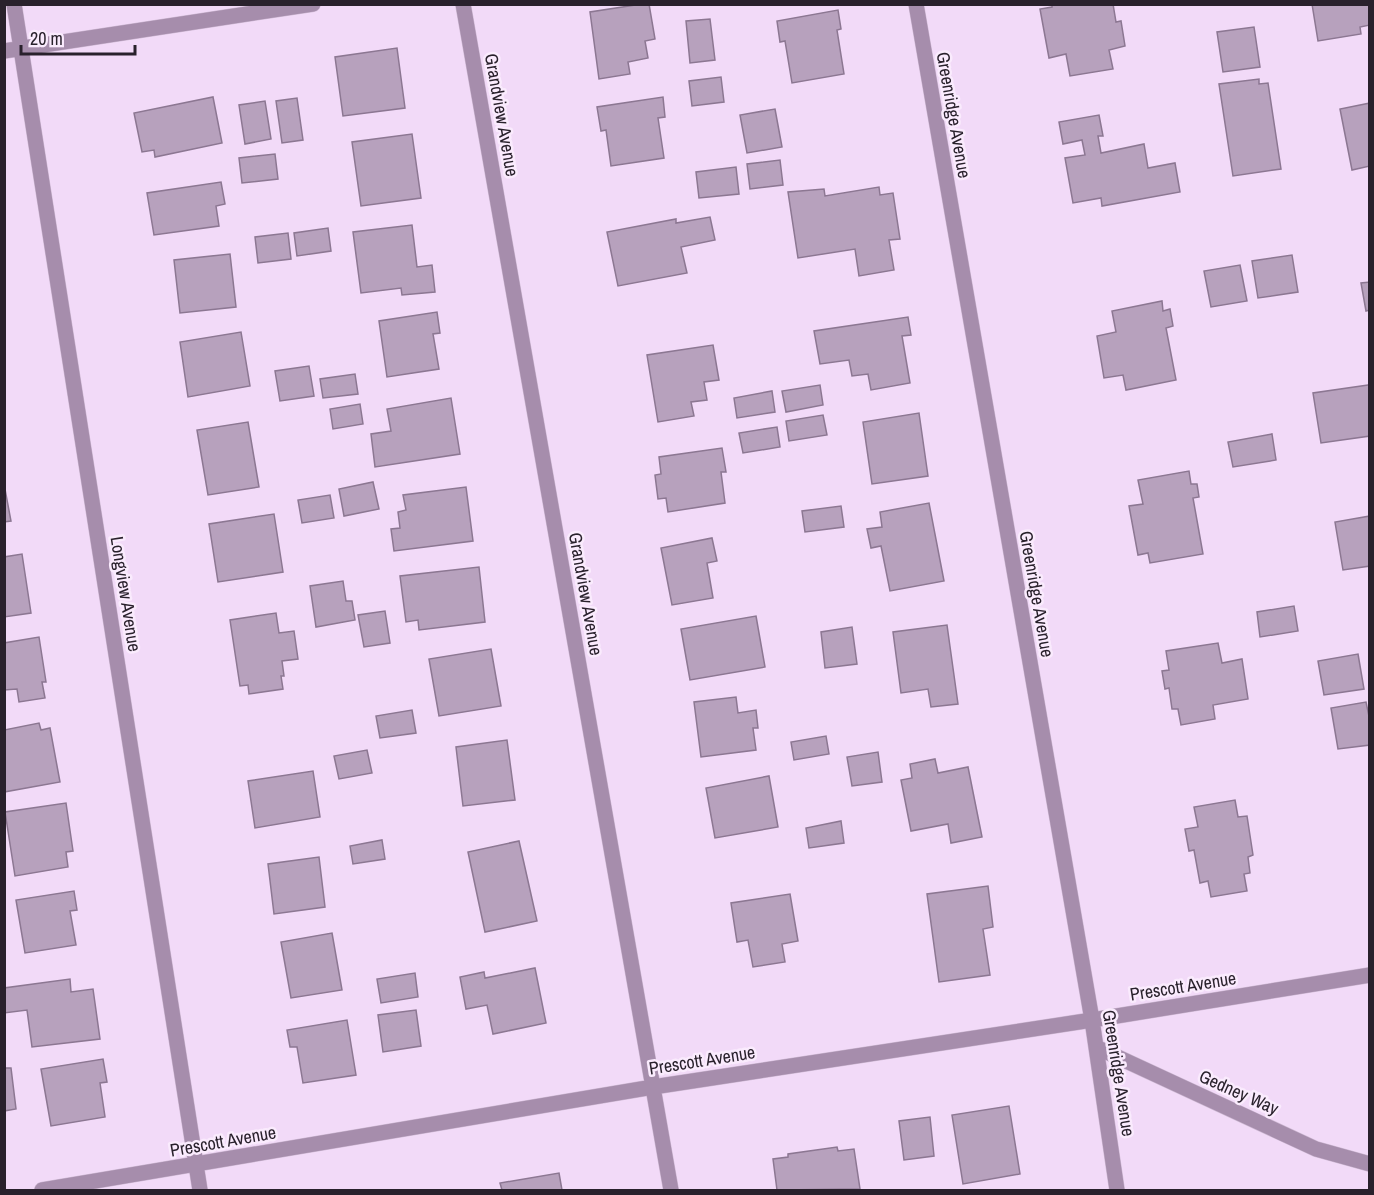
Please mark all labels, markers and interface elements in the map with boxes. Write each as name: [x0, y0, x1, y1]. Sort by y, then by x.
scale bar: [21, 18, 135, 56]
text: 20 m: [30, 26, 63, 51]
street label: Greenridge Avenue: [931, 50, 977, 180]
street label: Grandview Avenue: [479, 52, 525, 178]
street label: Greenridge Avenue: [1014, 529, 1060, 659]
street label: Grandview Avenue: [563, 531, 609, 657]
street label: Longview Avenue: [105, 535, 147, 653]
street label: Prescott Avenue: [1128, 965, 1238, 1007]
street label: Greenridge Avenue: [1097, 1008, 1141, 1138]
street label: Prescott Avenue: [647, 1039, 757, 1081]
street label: Gedney Way: [1195, 1063, 1283, 1121]
street label: Prescott Avenue: [168, 1119, 278, 1163]

